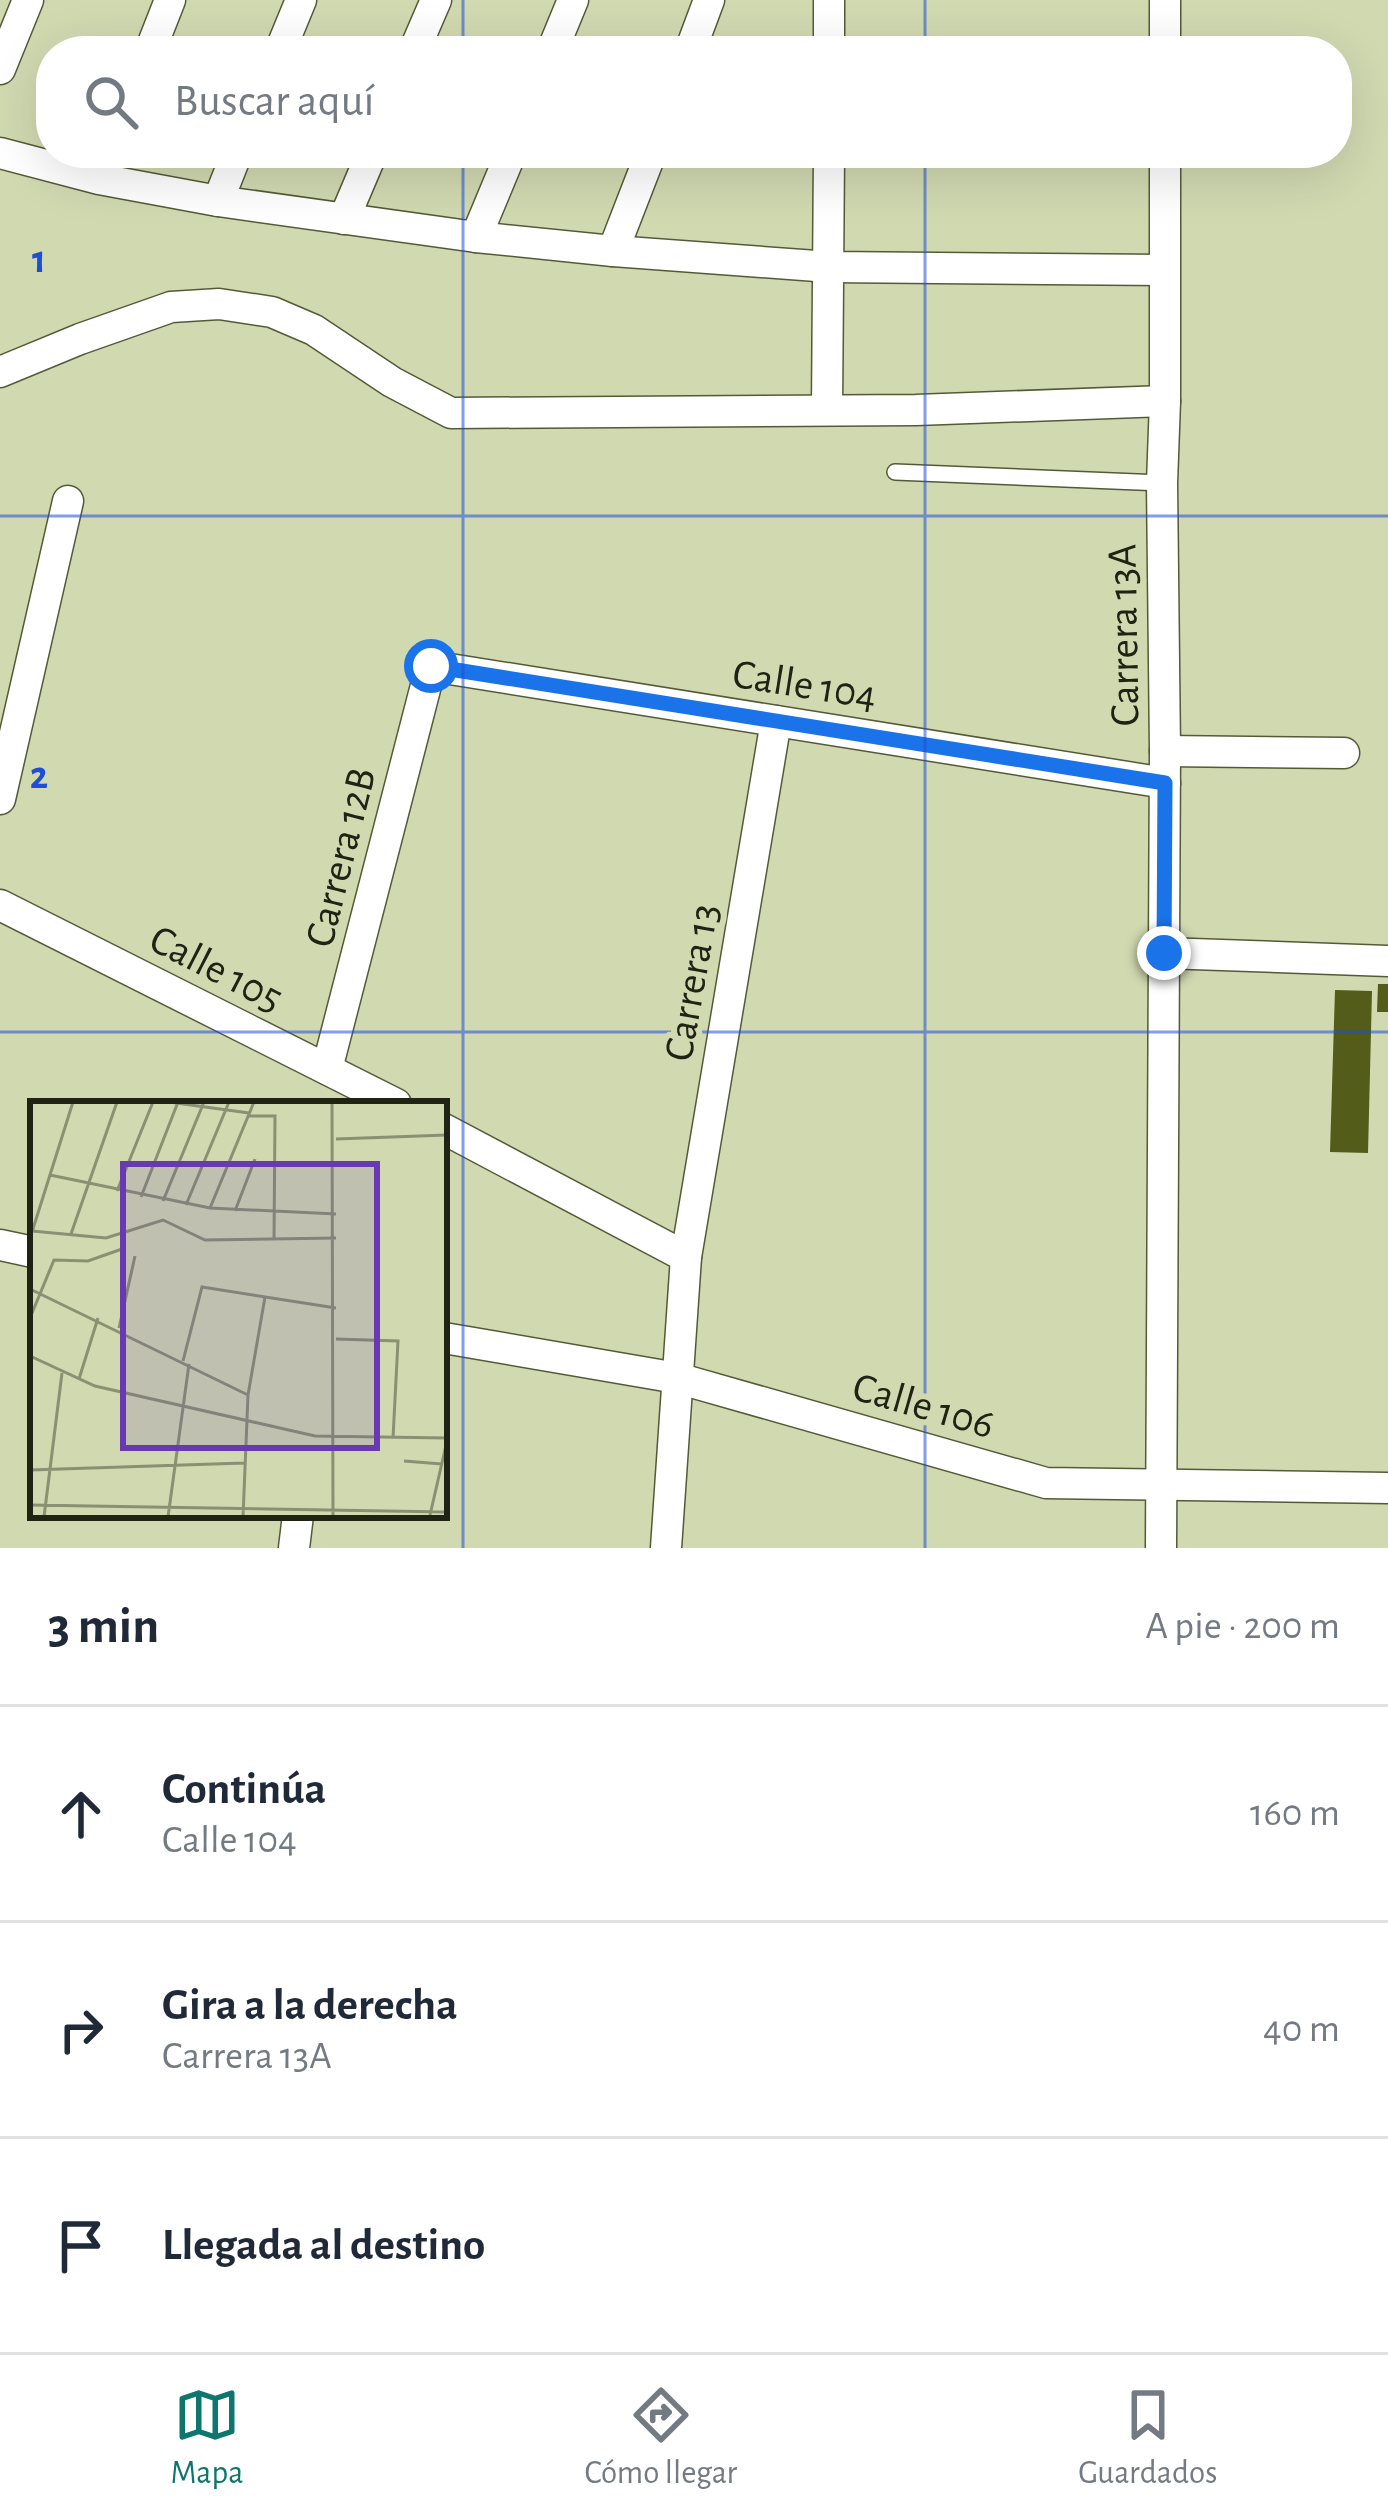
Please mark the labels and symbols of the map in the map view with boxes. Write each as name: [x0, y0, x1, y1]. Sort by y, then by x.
text: 1: [32, 241, 46, 280]
street label: Carrera 13A: [1101, 543, 1147, 727]
route start: [404, 639, 458, 693]
street label: Calle 104: [730, 653, 880, 717]
text: 2: [30, 757, 48, 796]
street label: Carrera 12B: [298, 764, 383, 951]
street label: Carrera 13: [658, 901, 726, 1064]
street label: Calle 105: [143, 918, 289, 1020]
route end: [1137, 926, 1191, 980]
inset map: [30, 1101, 447, 1518]
street label: Calle 106: [848, 1366, 999, 1446]

